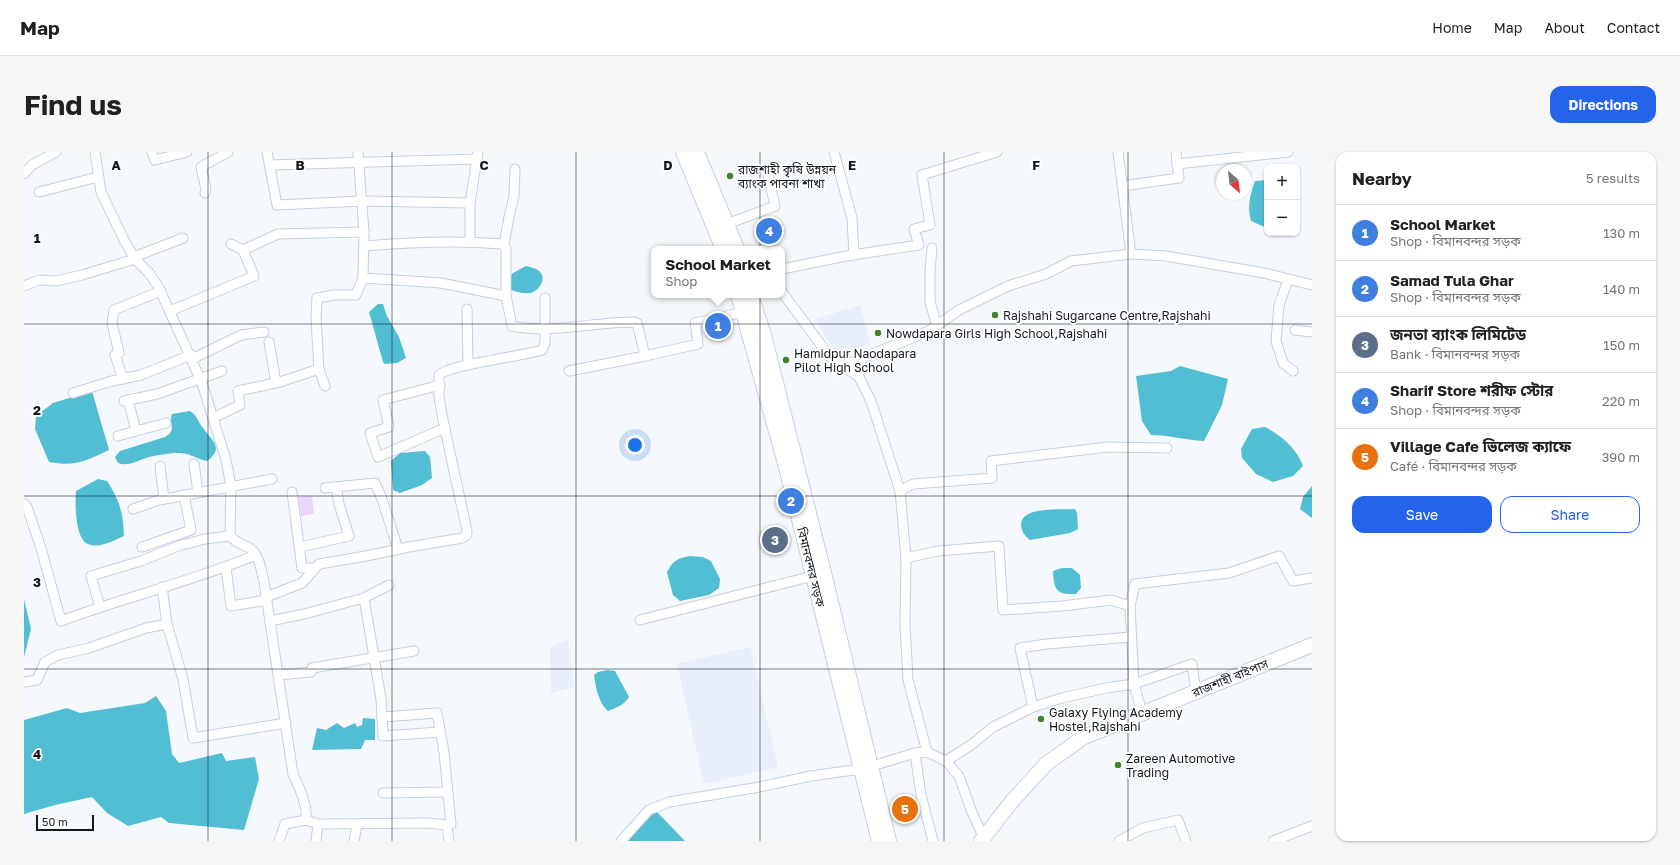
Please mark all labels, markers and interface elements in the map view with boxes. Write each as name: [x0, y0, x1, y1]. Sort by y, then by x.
text: Map: [20, 16, 60, 39]
text: Home: [1432, 19, 1472, 36]
text: Map: [1494, 19, 1522, 36]
text: About: [1544, 19, 1585, 36]
text: Contact: [1607, 19, 1660, 36]
button: Directions: [1550, 86, 1656, 123]
text: Find us: [24, 88, 122, 121]
text: A: [111, 157, 121, 173]
text: B: [295, 157, 305, 173]
text: C: [479, 157, 489, 173]
text: D: [663, 157, 673, 173]
text: E: [848, 157, 856, 173]
text: F: [1032, 157, 1040, 173]
place label: রাজশাহী কৃষি উন্নয়ন ব্যাংক পাবনা শাখা: [737, 162, 837, 191]
north arrow: [1216, 164, 1252, 200]
map controls: [1264, 164, 1300, 236]
button: +: [1264, 164, 1300, 200]
text: Nearby: [1352, 168, 1412, 189]
text: 5 results: [1586, 170, 1640, 186]
marker: রাজশাহী কৃষি উন্নয়ন ব্যাংক পাবনা শাখা: [725, 171, 735, 181]
button: −: [1264, 200, 1300, 236]
text: School Market: [1390, 215, 1496, 233]
pin: 4: [756, 216, 782, 246]
text: 1: [1362, 225, 1368, 241]
text: 130 m: [1603, 225, 1640, 241]
text: 1: [34, 230, 41, 246]
text: Shop · বিমানবন্দর সড়ক: [1390, 233, 1521, 249]
popup: [651, 246, 785, 298]
text: School Market: [665, 255, 771, 273]
text: Samad Tula Ghar: [1390, 271, 1514, 289]
text: Shop: [665, 273, 697, 289]
text: 2: [1361, 281, 1369, 297]
text: 140 m: [1603, 281, 1640, 297]
text: Shop · বিমানবন্দর সড়ক: [1390, 289, 1521, 305]
place label: Rajshahi Sugarcane Centre,Rajshahi: [1003, 308, 1211, 323]
marker: Rajshahi Sugarcane Centre,Rajshahi: [990, 310, 1000, 320]
pin: 1: [705, 311, 731, 341]
text: জনতা ব্যাংক লিমিটেড: [1390, 325, 1526, 343]
place label: Nowdapara Girls High School,Rajshahi: [886, 326, 1107, 341]
marker: Nowdapara Girls High School,Rajshahi: [873, 328, 883, 338]
text: 3: [1361, 337, 1369, 353]
text: 150 m: [1603, 337, 1640, 353]
place label: Hamidpur Naodapara Pilot High School: [794, 346, 916, 375]
text: Bank · বিমানবন্দর সড়ক: [1390, 346, 1520, 362]
marker: Hamidpur Naodapara Pilot High School: [781, 355, 791, 365]
text: Sharif Store শরীফ স্টোর: [1390, 381, 1553, 399]
text: 4: [1361, 393, 1369, 409]
text: 220 m: [1602, 393, 1640, 409]
text: 2: [33, 402, 41, 418]
text: Shop · বিমানবন্দর সড়ক: [1390, 402, 1521, 418]
your location: [625, 435, 645, 455]
text: Village Cafe ভিলেজ ক্যাফে: [1390, 437, 1571, 455]
text: 5: [1361, 449, 1369, 465]
text: 390 m: [1602, 449, 1640, 465]
text: Café · বিমানবন্দর সড়ক: [1390, 458, 1517, 474]
pin: 2: [778, 486, 804, 516]
button: Save: [1352, 496, 1492, 533]
button: Share: [1500, 496, 1640, 533]
pin: 3: [762, 525, 788, 555]
street label: বিমানবন্দর সড়ক: [794, 525, 828, 609]
text: 3: [33, 574, 41, 590]
street label: রাজশাহী বাইপাস: [1189, 656, 1271, 700]
place label: Galaxy Flying Academy Hostel,Rajshahi: [1049, 705, 1183, 734]
marker: Galaxy Flying Academy Hostel,Rajshahi: [1036, 714, 1046, 724]
text: 4: [33, 746, 41, 762]
place label: Zareen Automotive Trading: [1126, 751, 1235, 780]
marker: Zareen Automotive Trading: [1113, 760, 1123, 770]
pin: 5: [892, 794, 918, 824]
scale bar: [36, 813, 94, 832]
text: 50 m: [42, 815, 68, 828]

